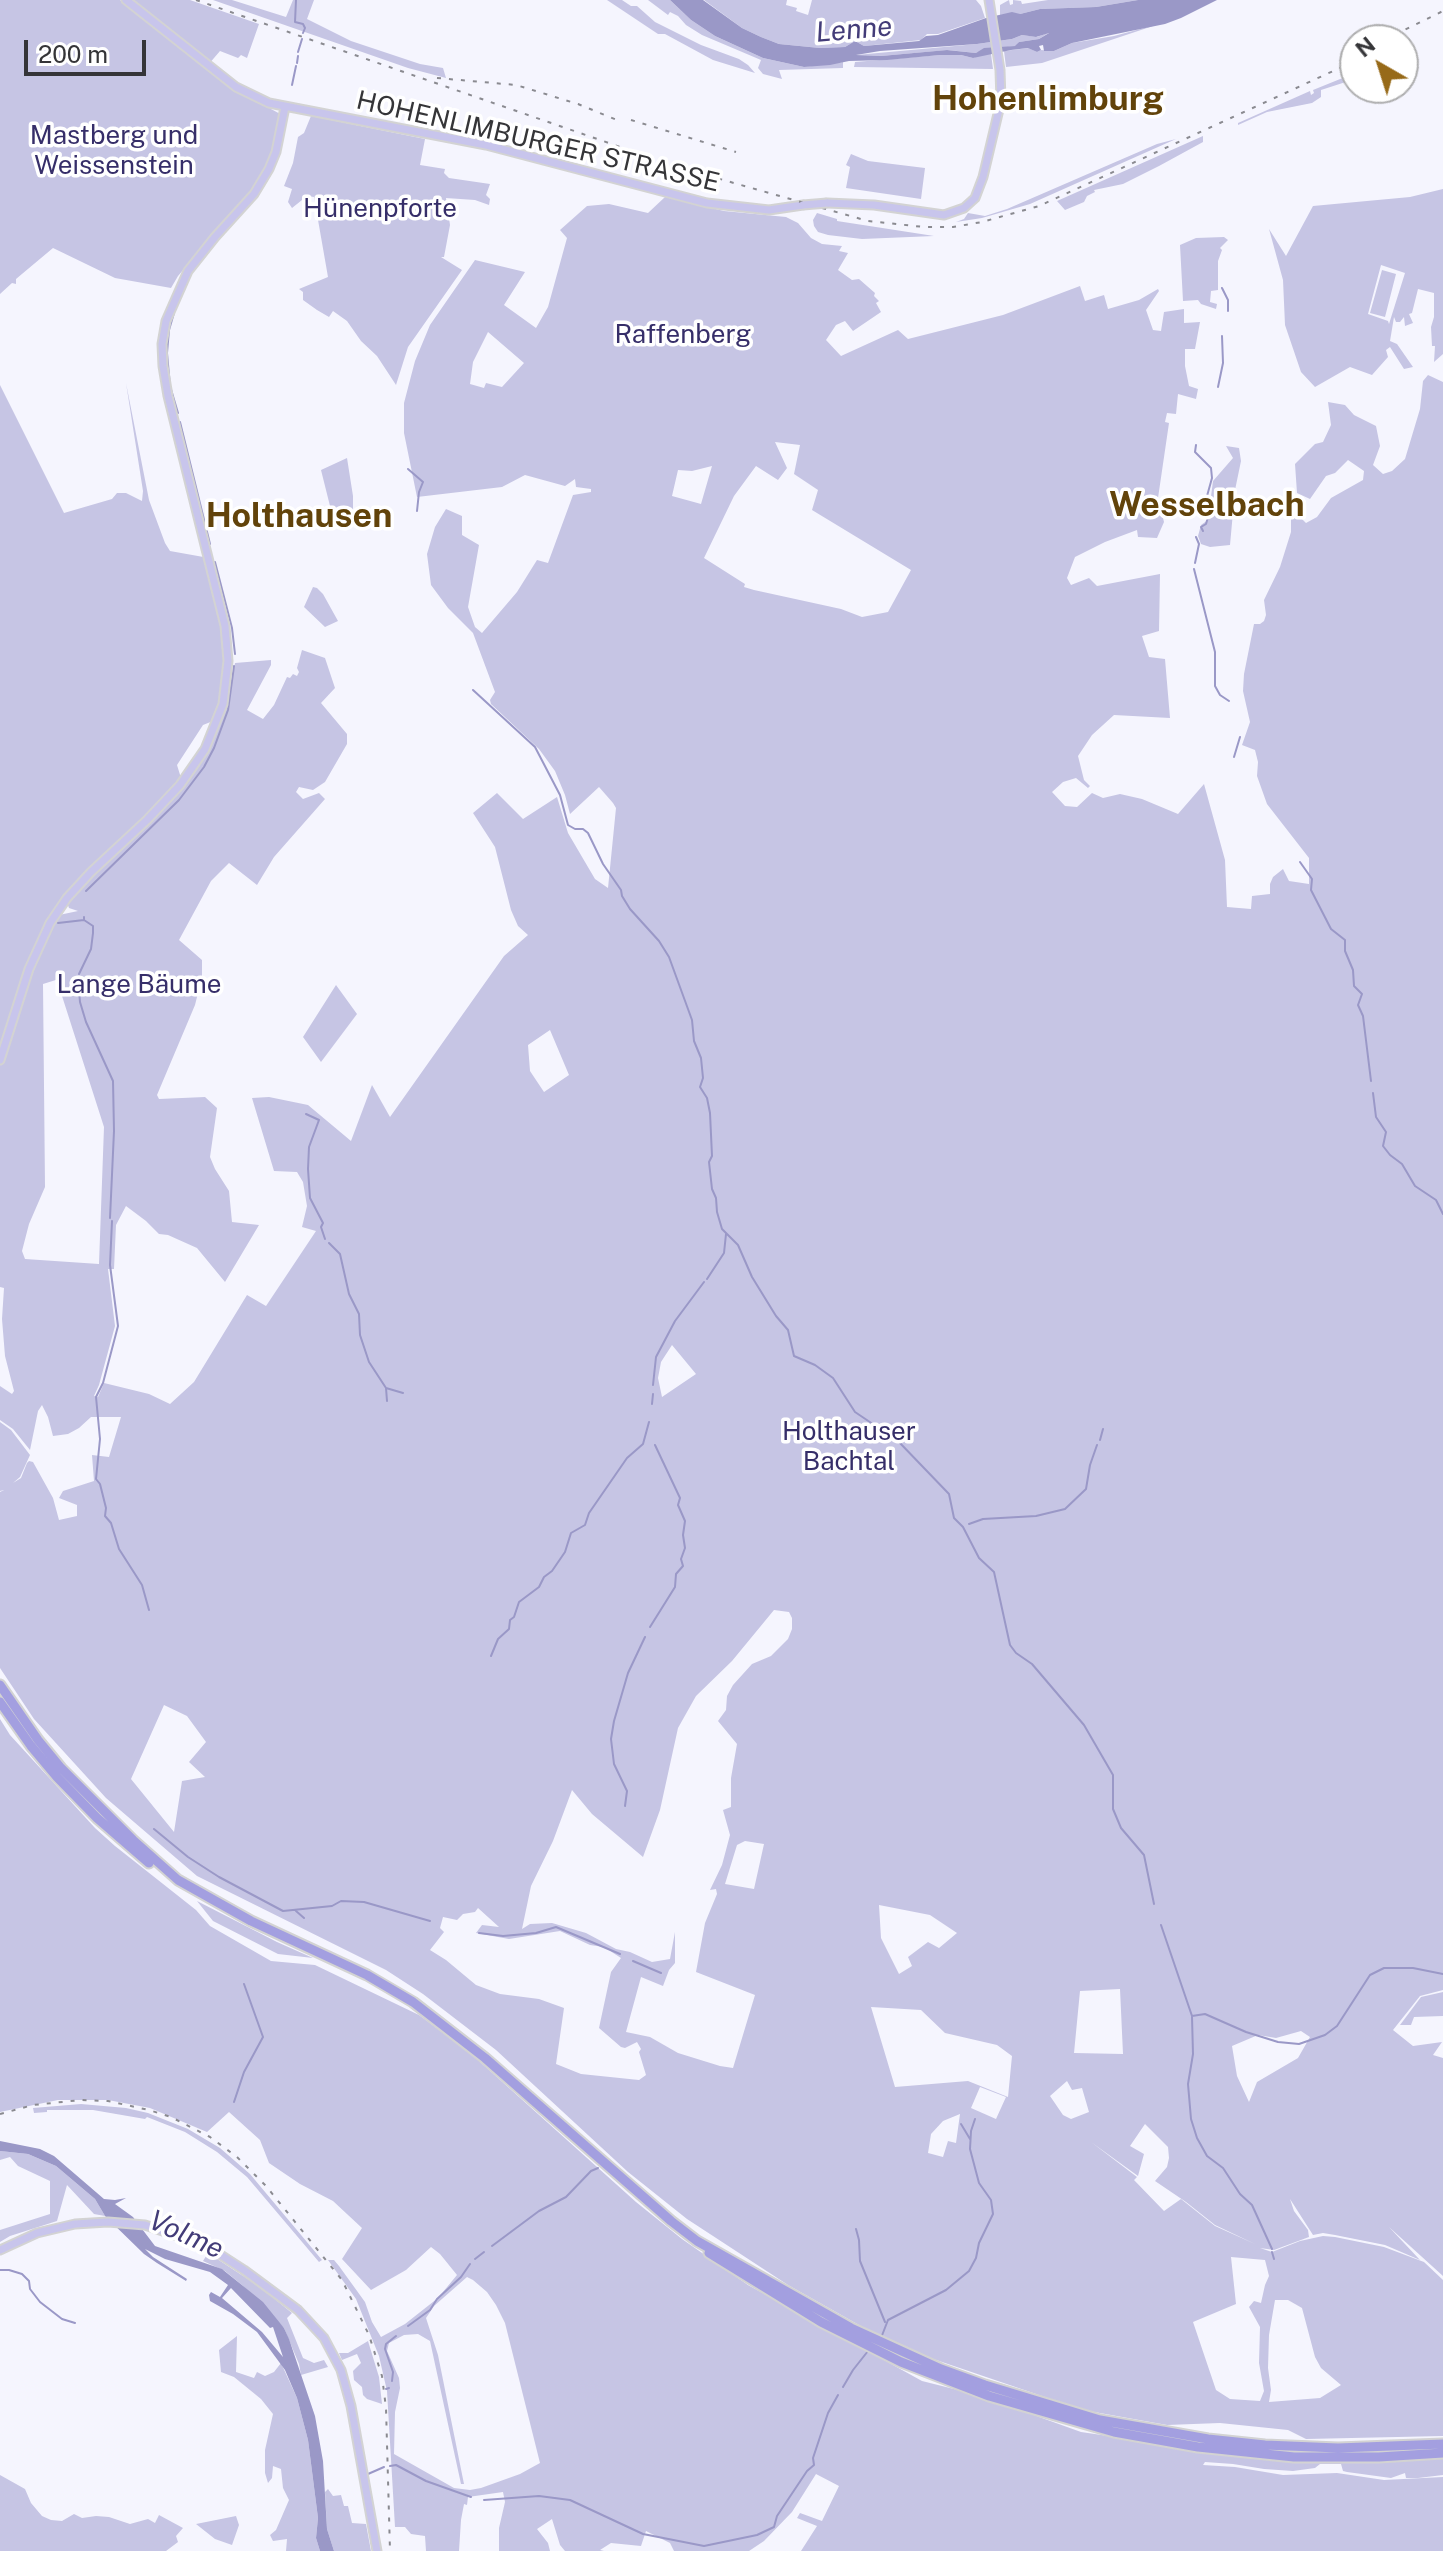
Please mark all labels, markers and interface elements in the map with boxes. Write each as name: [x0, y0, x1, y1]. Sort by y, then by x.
water label: Lenne: [814, 10, 894, 50]
scale bar: [28, 24, 150, 74]
north arrow: [1339, 24, 1419, 104]
text: N: [1350, 31, 1380, 62]
text: 200 m: [38, 40, 108, 68]
district label: Hohenlimburg: [932, 80, 1164, 120]
street label: HOHENLIMBURGER STRASSE: [353, 85, 723, 199]
park label: Mastberg und Weissenstein: [30, 120, 198, 182]
park label: Hünenpforte: [303, 193, 457, 225]
park label: Raffenberg: [615, 319, 751, 351]
district label: Wesselbach: [1109, 486, 1305, 526]
district label: Holthausen: [206, 497, 392, 537]
park label: Lange Bäume: [56, 969, 222, 1001]
park label: Holthauser Bachtal: [782, 1416, 916, 1478]
water label: Volme: [143, 2204, 229, 2266]

